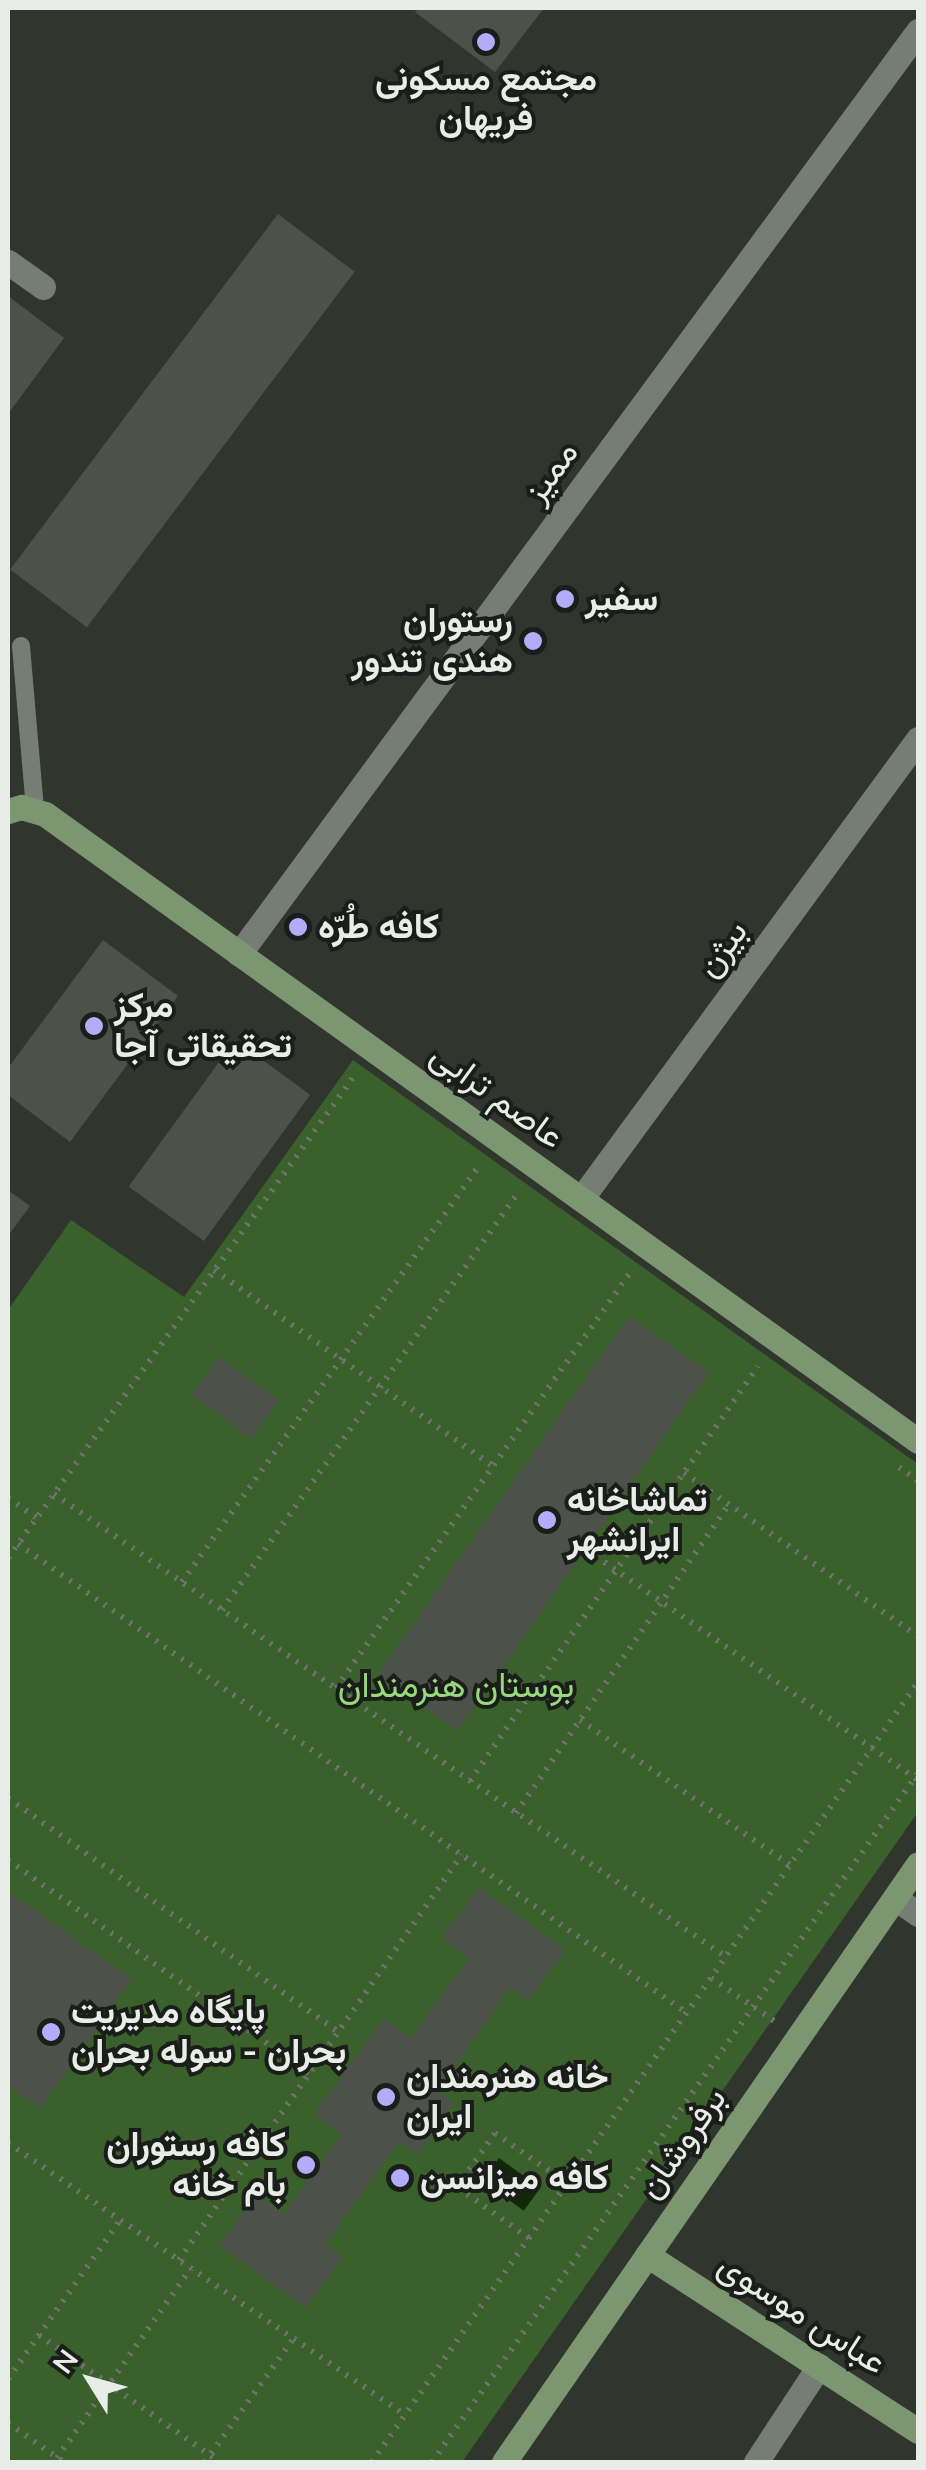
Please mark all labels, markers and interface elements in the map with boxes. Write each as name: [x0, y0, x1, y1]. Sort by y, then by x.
marker: مجتمع مسکونی فریهان: [475, 31, 497, 53]
place label: مجتمع مسکونی فریهان: [375, 58, 597, 140]
street label: ممیز: [515, 433, 587, 511]
place label: سفیر: [585, 578, 658, 620]
marker: سفیر: [554, 588, 576, 610]
place label: رستوران هندی تندور: [351, 600, 513, 682]
marker: رستوران هندی تندور: [522, 630, 544, 652]
place label: کافه طُرّه: [318, 906, 439, 948]
street label: بیژن: [687, 912, 757, 986]
marker: کافه طُرّه: [287, 916, 309, 938]
place label: مرکز تحقیقاتی آجا: [114, 985, 292, 1067]
marker: مرکز تحقیقاتی آجا: [83, 1015, 105, 1037]
street label: عاصم ترابی: [422, 1034, 572, 1158]
place label: تماشاخانه ایرانشهر: [567, 1479, 708, 1561]
marker: تماشاخانه ایرانشهر: [536, 1509, 558, 1531]
park label: بوستان هنرمندان: [338, 1665, 574, 1707]
place label: پایگاه مدیریت بحران - سوله بحران: [71, 1991, 346, 2073]
marker: پایگاه مدیریت بحران - سوله بحران: [40, 2021, 62, 2043]
place label: خانه هنرمندان ایران: [406, 2056, 609, 2138]
street label: برفروشان: [629, 2079, 735, 2207]
marker: خانه هنرمندان ایران: [375, 2086, 397, 2108]
place label: کافه رستوران بام خانه: [106, 2124, 286, 2206]
marker: کافه رستوران بام خانه: [295, 2154, 317, 2176]
place label: کافه میزانسن: [420, 2157, 609, 2199]
marker: کافه میزانسن: [389, 2167, 411, 2189]
street label: عباس موسوی: [710, 2244, 894, 2384]
north arrow: [40, 2330, 140, 2430]
text: N: [45, 2342, 88, 2382]

